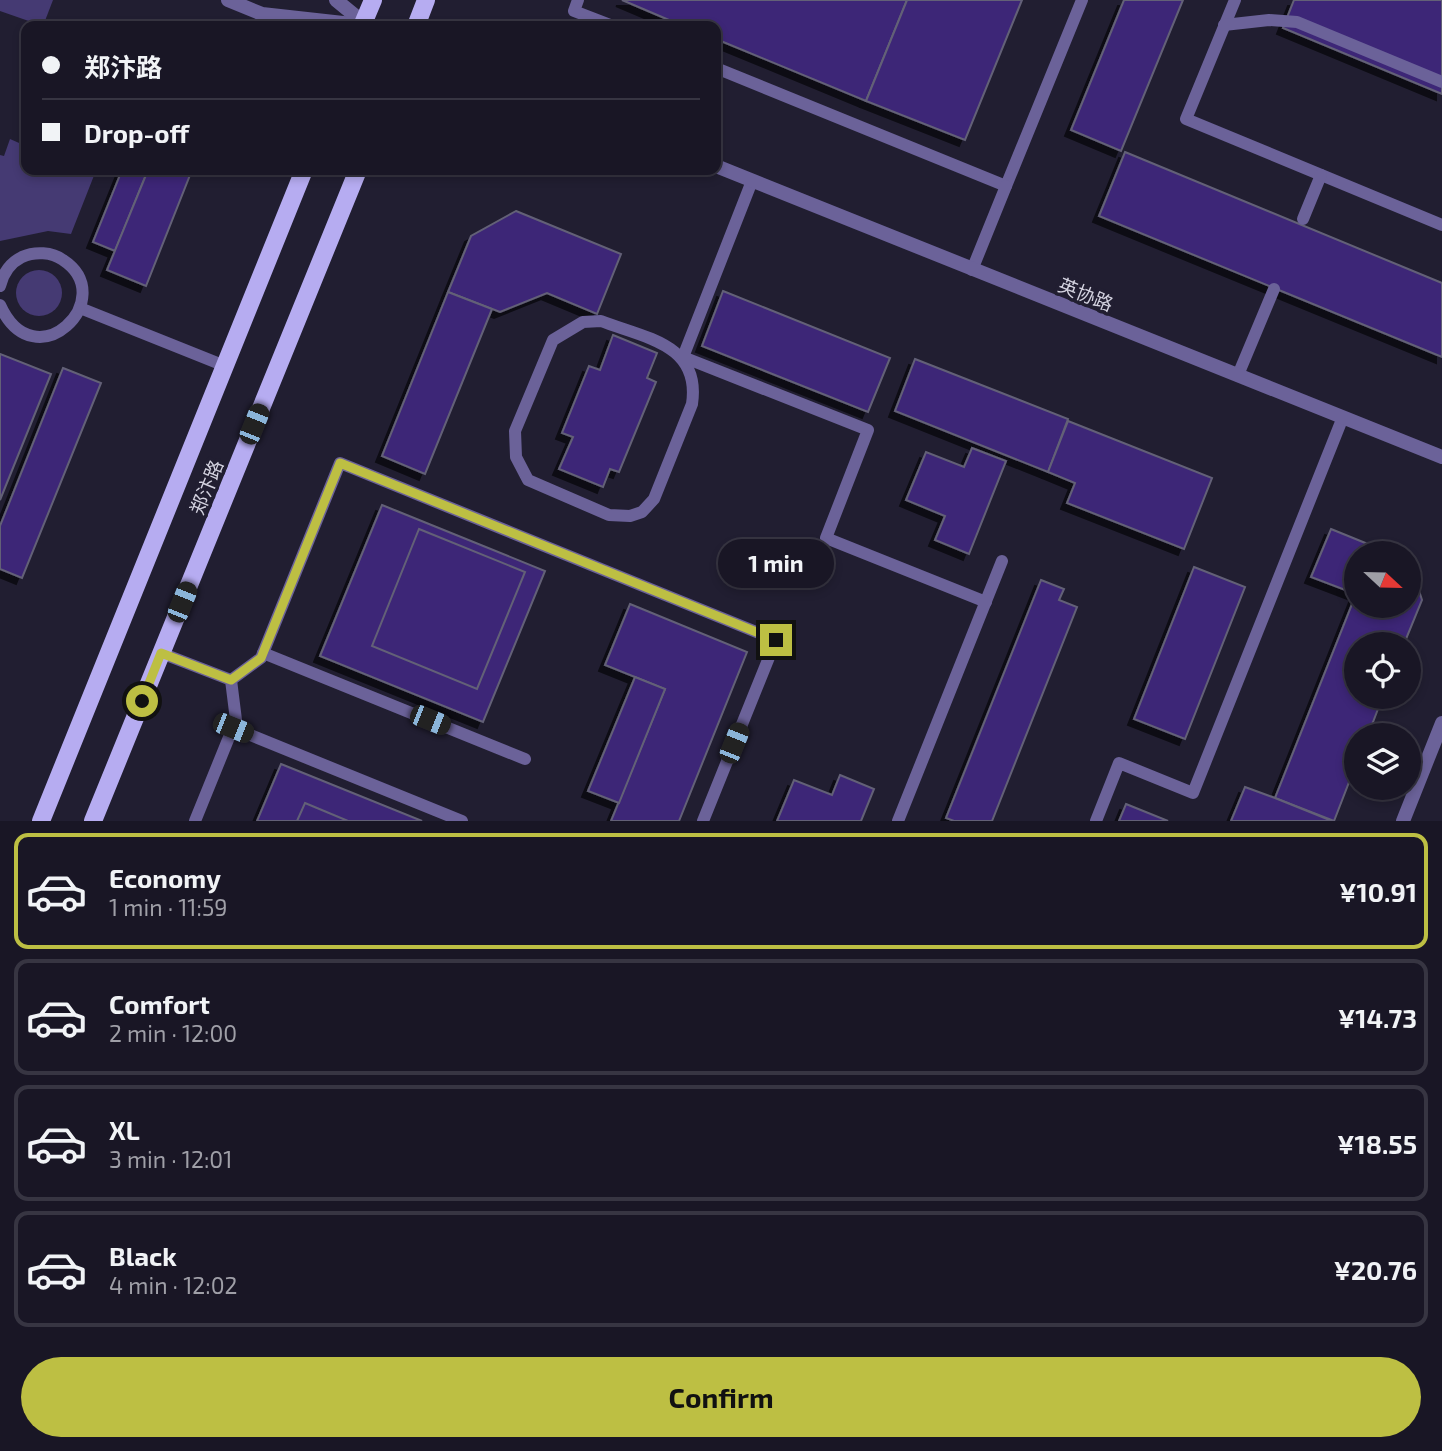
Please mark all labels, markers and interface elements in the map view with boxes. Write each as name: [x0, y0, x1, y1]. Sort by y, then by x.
text: 郑汴路: [84, 51, 162, 82]
text: Drop-off: [84, 117, 189, 148]
street label: 英协路: [1055, 273, 1117, 315]
car: [237, 401, 272, 447]
street label: 郑汴路: [185, 456, 227, 518]
callout: 1 min: [718, 538, 834, 588]
north arrow: [1344, 541, 1421, 618]
map controls: [1344, 541, 1421, 800]
text: 1 min: [748, 549, 804, 577]
car: [165, 579, 200, 625]
route end: [760, 624, 792, 656]
button: locate: [1344, 632, 1421, 709]
route start: [126, 685, 158, 717]
car: [407, 702, 454, 738]
car: [210, 710, 257, 746]
car: [717, 720, 752, 766]
button: layers: [1344, 723, 1421, 800]
icon: car: [25, 860, 88, 923]
text: Economy: [109, 862, 221, 893]
text: ¥10.91: [1339, 876, 1417, 907]
text: 1 min · 11:59: [109, 893, 227, 921]
icon: car: [25, 986, 88, 1049]
text: Comfort: [109, 988, 210, 1019]
text: ¥14.73: [1338, 1002, 1417, 1033]
text: 2 min · 12:00: [109, 1019, 237, 1047]
icon: car: [25, 1112, 88, 1175]
text: XL: [109, 1114, 140, 1145]
text: ¥18.55: [1337, 1128, 1417, 1159]
text: 3 min · 12:01: [109, 1145, 232, 1173]
icon: car: [25, 1238, 88, 1301]
text: Black: [109, 1240, 177, 1271]
text: ¥20.76: [1334, 1254, 1417, 1285]
text: 4 min · 12:02: [109, 1271, 237, 1299]
button: Confirm: [21, 1357, 1421, 1437]

